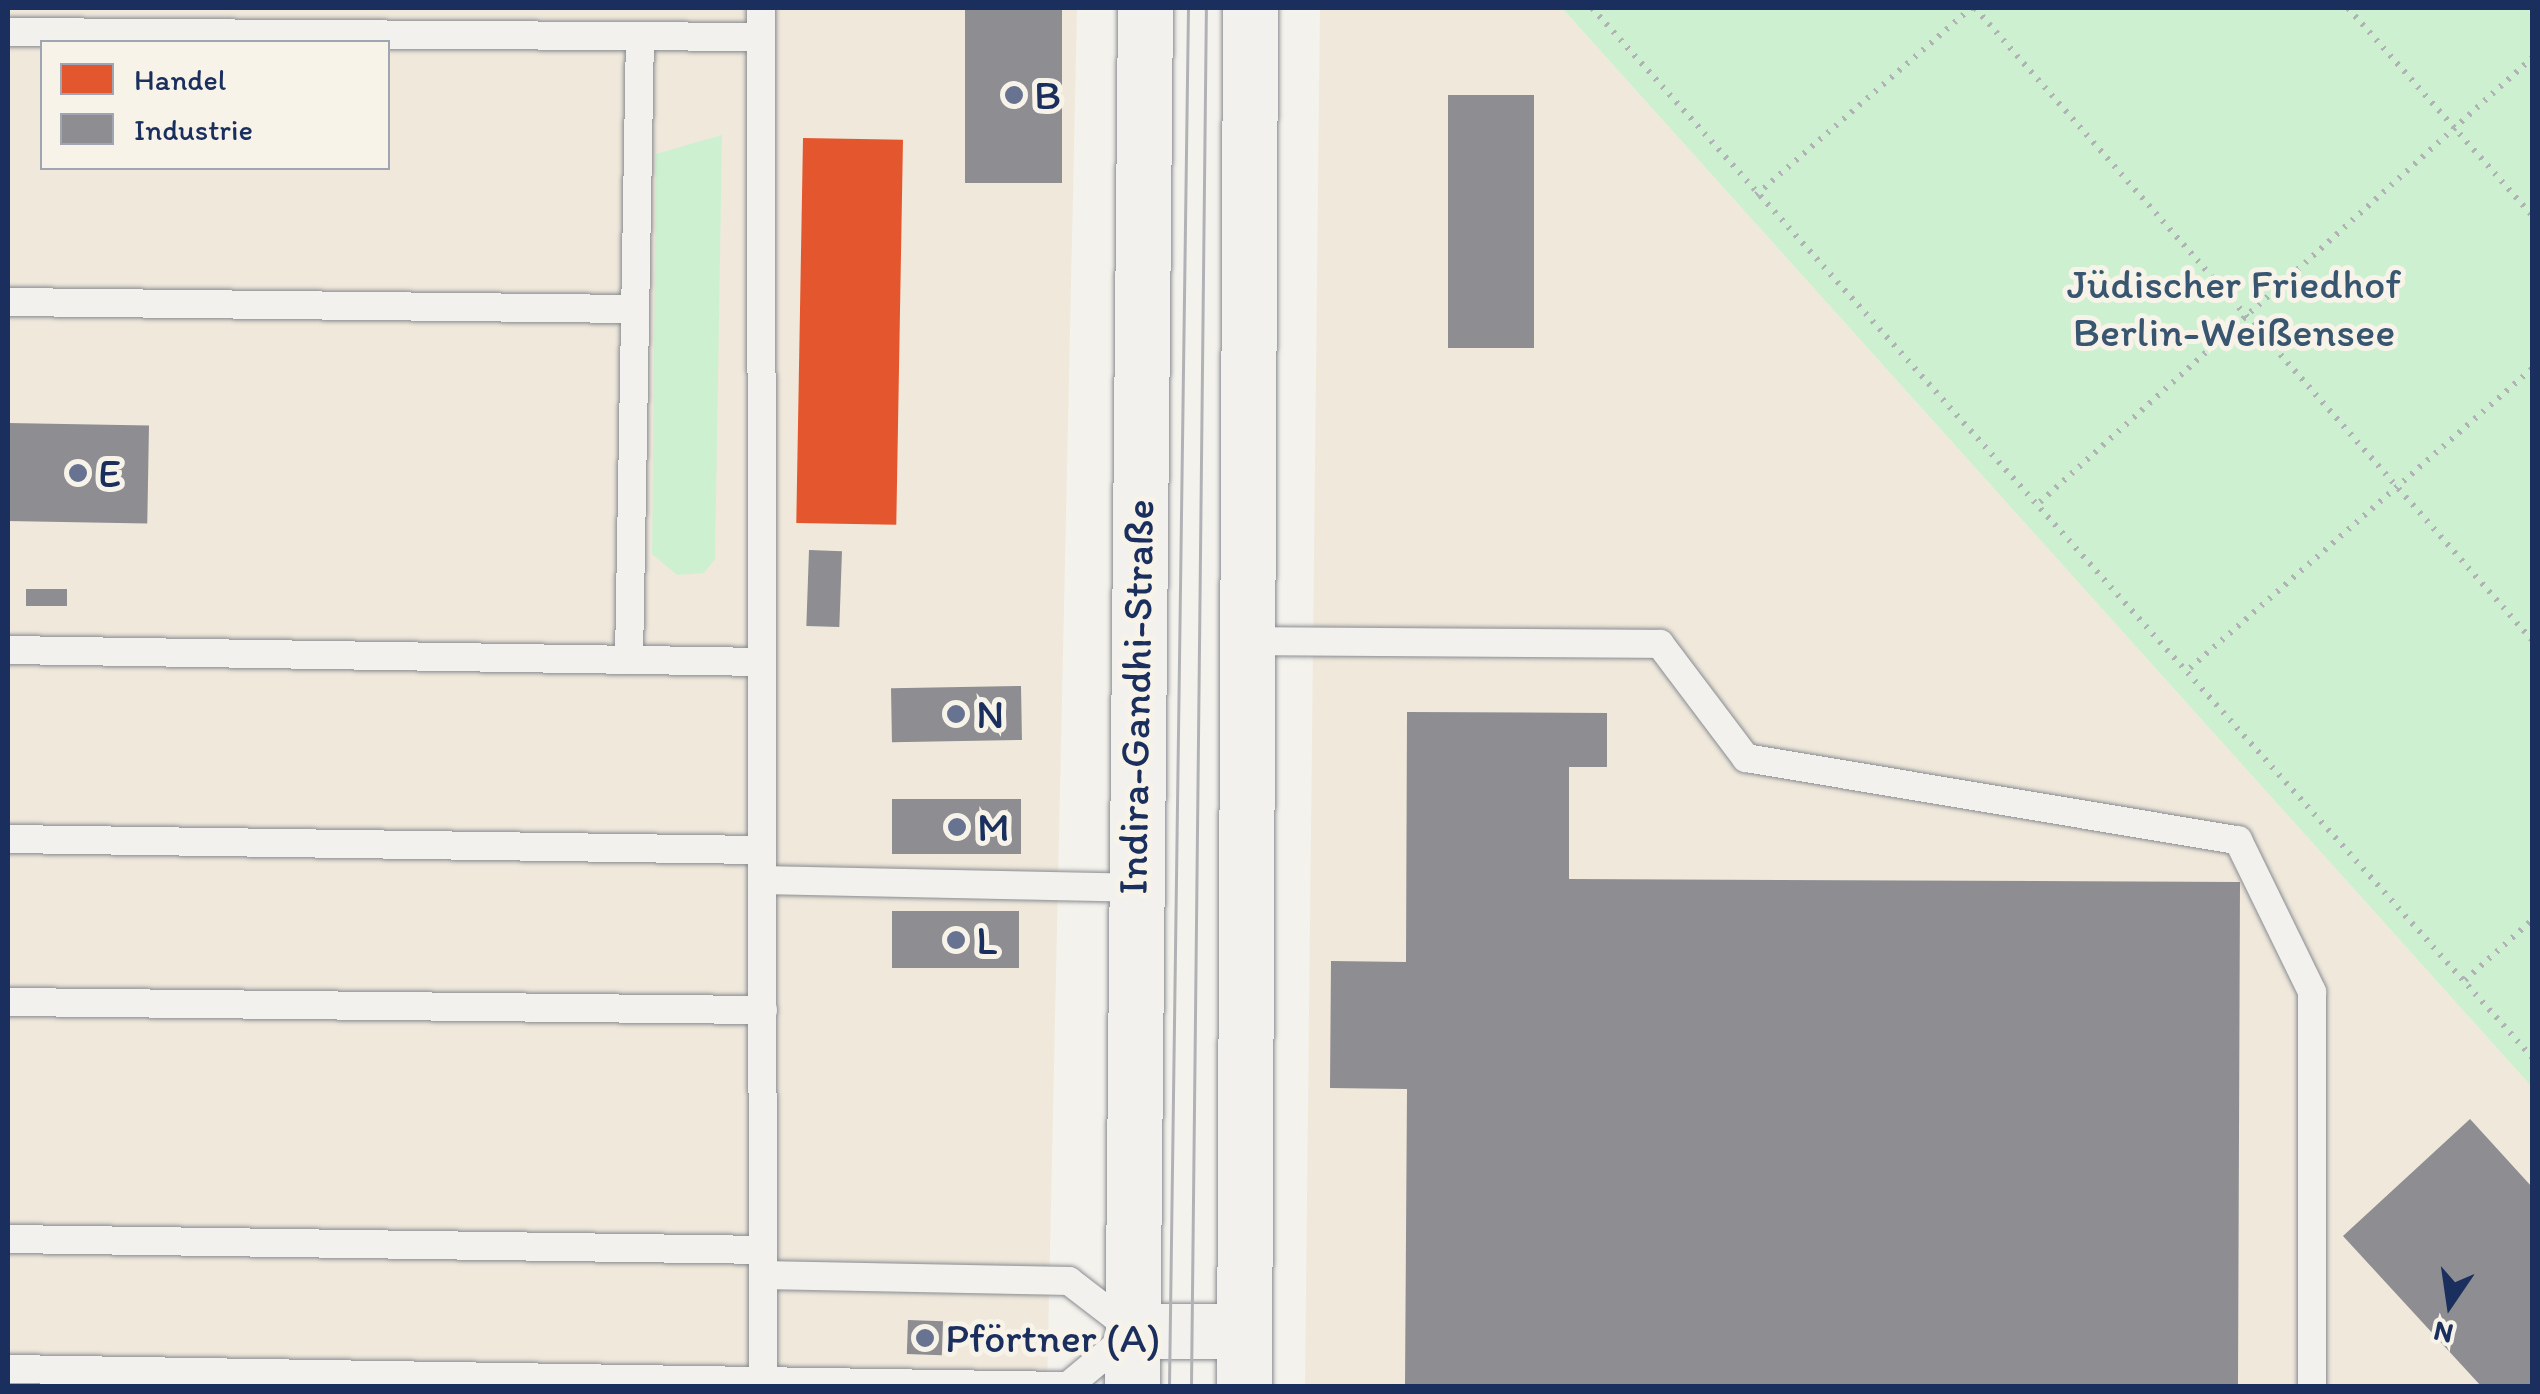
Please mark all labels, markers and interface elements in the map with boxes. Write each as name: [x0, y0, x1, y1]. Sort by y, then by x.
legend: [40, 40, 390, 170]
text: Handel: [134, 61, 226, 98]
place label: B: [1034, 70, 1061, 120]
marker: B: [1003, 84, 1025, 106]
text: Industrie: [134, 111, 253, 148]
park label: Jüdischer Friedhof Berlin-Weißensee: [2067, 259, 2401, 358]
place label: E: [98, 448, 121, 498]
marker: E: [67, 462, 89, 484]
street label: Indira-Gandhi-Straße: [1107, 499, 1165, 895]
place label: N: [976, 689, 1004, 739]
marker: N: [945, 703, 967, 725]
place label: M: [977, 802, 1010, 852]
marker: M: [946, 816, 968, 838]
place label: L: [976, 915, 997, 965]
marker: L: [945, 929, 967, 951]
north arrow: [2400, 1254, 2500, 1354]
place label: Pförtner (A): [945, 1313, 1160, 1363]
text: N: [2430, 1315, 2456, 1352]
marker: Pförtner (A): [914, 1327, 936, 1349]

